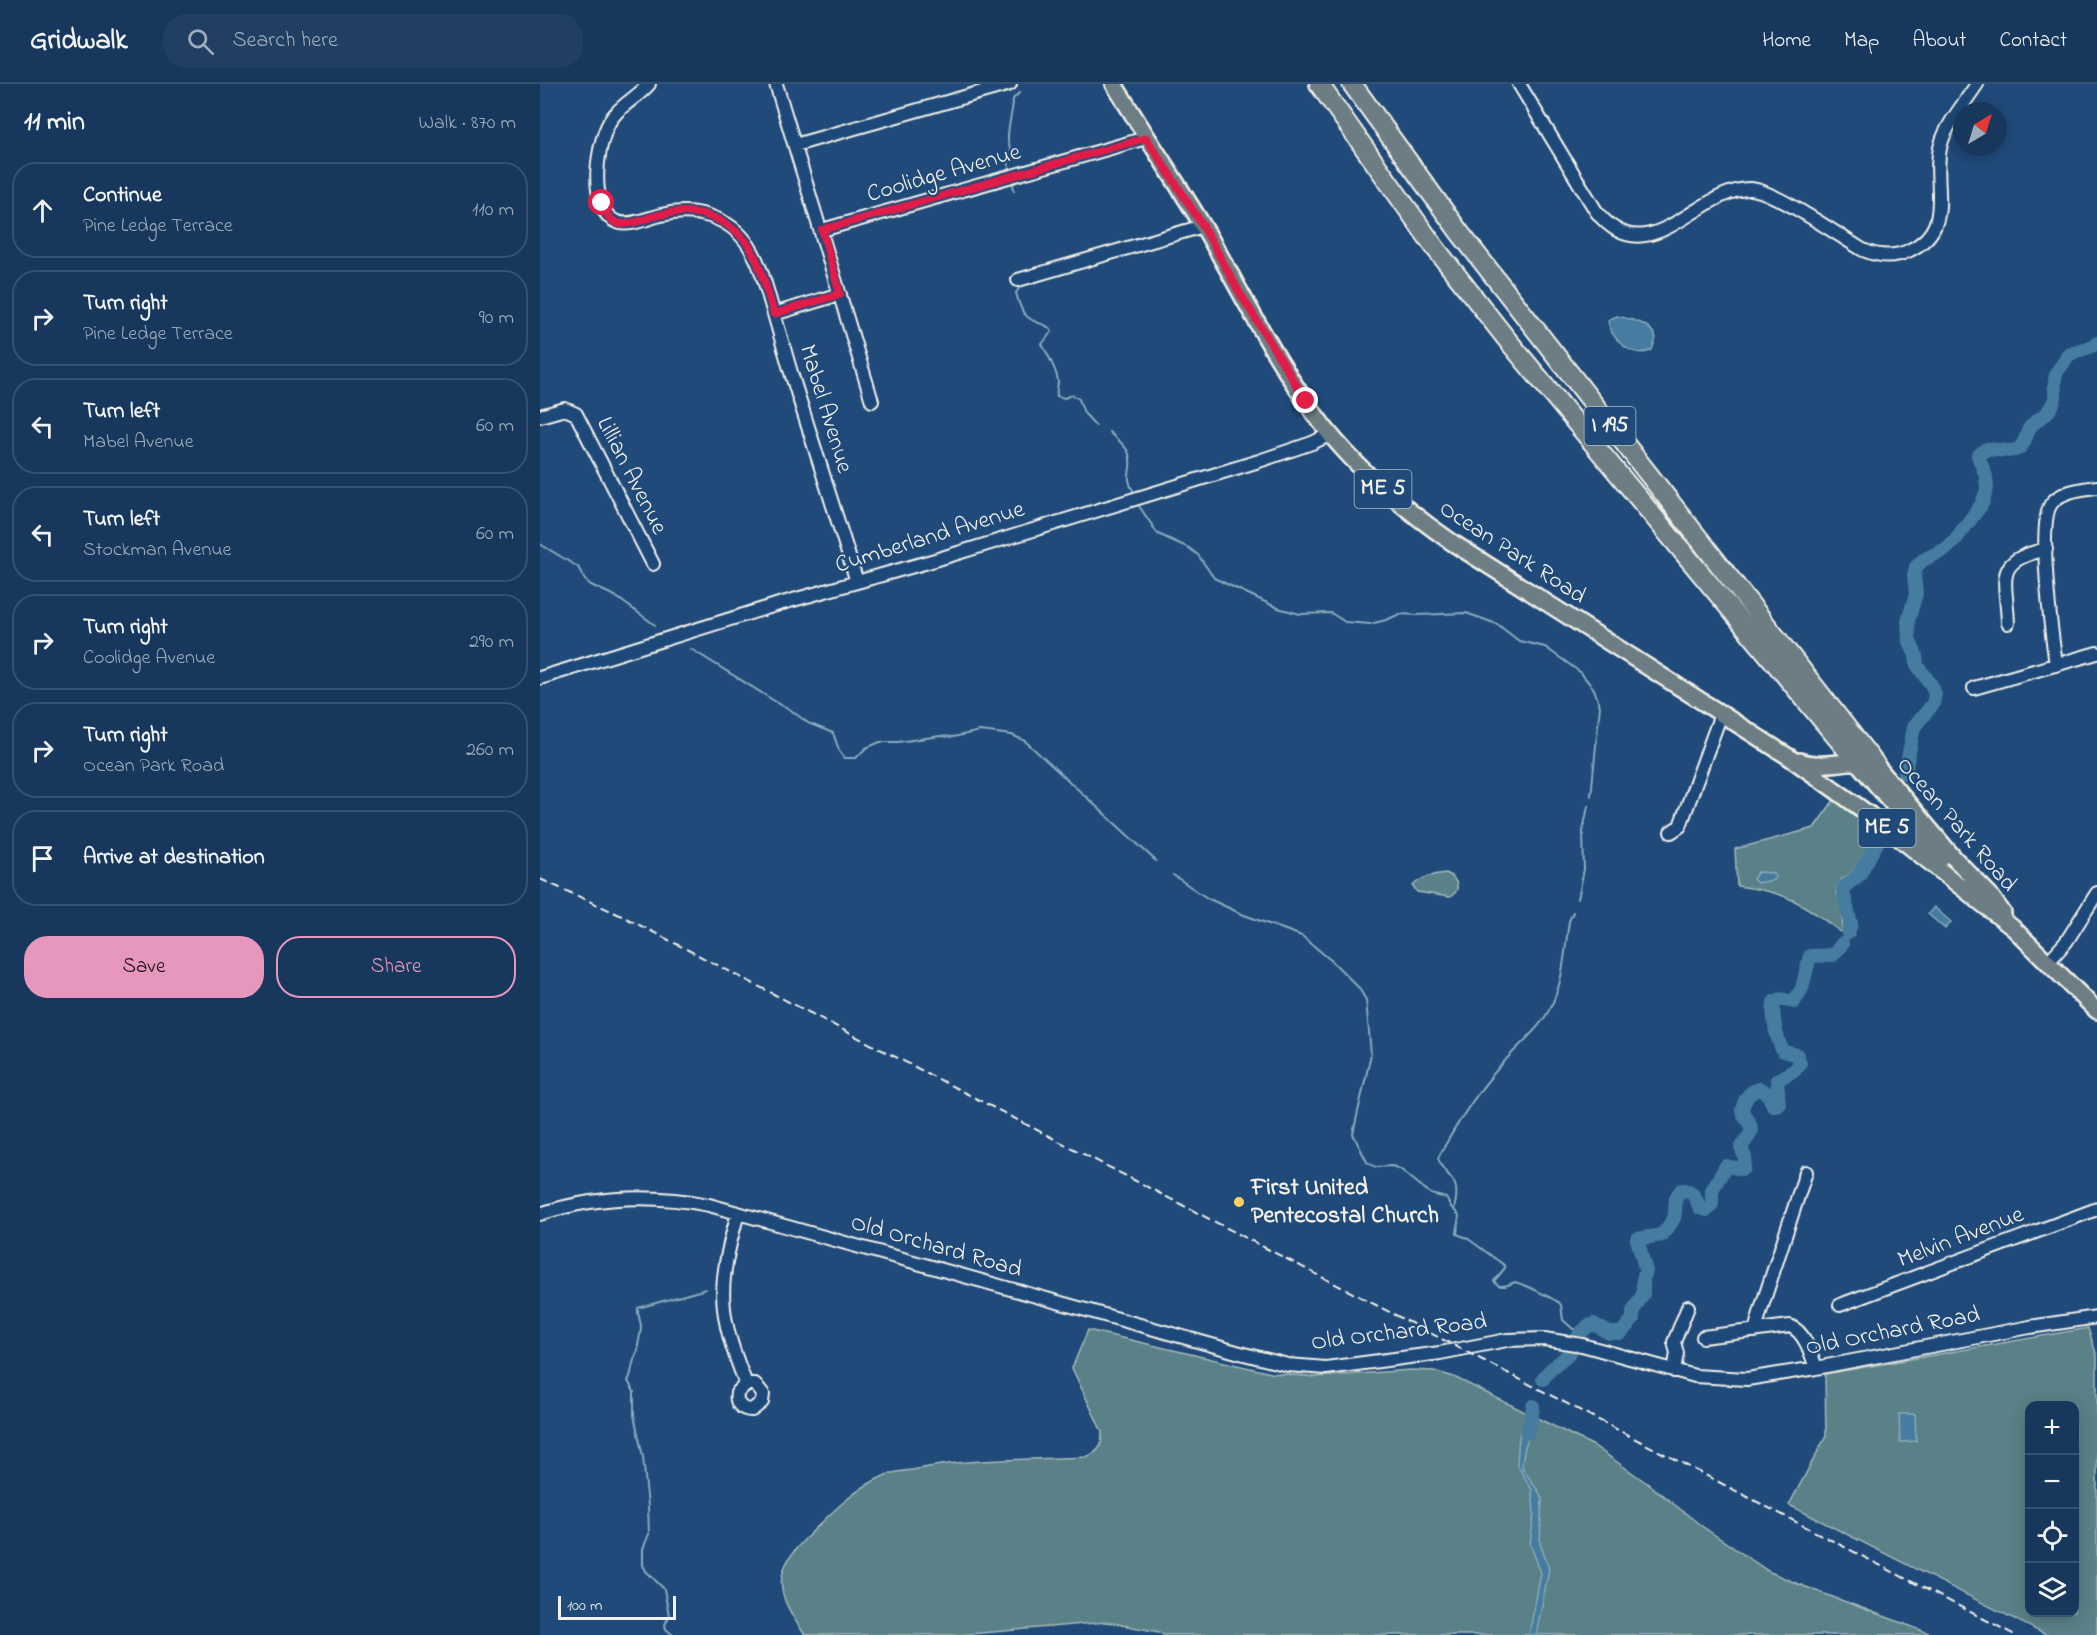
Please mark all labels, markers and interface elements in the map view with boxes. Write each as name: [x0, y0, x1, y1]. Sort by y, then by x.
search box: [163, 14, 583, 68]
text: Gridwalk: [30, 21, 127, 62]
icon: search: [184, 25, 217, 58]
text: Search here: [232, 25, 338, 57]
text: Home: [1762, 26, 1811, 56]
text: Map: [1844, 26, 1879, 56]
text: About: [1912, 26, 1966, 56]
text: Contact: [1999, 26, 2067, 56]
north arrow: [1953, 102, 2007, 156]
text: 11 min: [24, 104, 85, 142]
text: Walk · 870 m: [418, 109, 516, 138]
street label: Coolidge Avenue: [863, 135, 1025, 213]
text: Continue: [83, 180, 162, 212]
route start: [588, 189, 614, 215]
icon: ahead: [26, 194, 59, 227]
text: 110 m: [472, 196, 514, 225]
text: Pine Ledge Terrace: [83, 212, 233, 241]
text: Turn right: [83, 288, 168, 320]
icon: right: [26, 302, 59, 335]
text: 90 m: [479, 304, 514, 333]
text: Pine Ledge Terrace: [83, 320, 233, 349]
street label: Mabel Avenue: [789, 340, 861, 478]
route end: [1292, 387, 1318, 413]
text: Turn left: [83, 396, 160, 428]
road number: I 195: [1584, 407, 1636, 445]
icon: left: [26, 410, 59, 443]
street label: Lillian Avenue: [586, 411, 676, 541]
text: 60 m: [476, 412, 514, 441]
text: Mabel Avenue: [83, 428, 194, 457]
road number: ME 5: [1354, 470, 1412, 508]
street label: Cumberland Avenue: [831, 492, 1029, 583]
street label: Ocean Park Road: [1431, 492, 1593, 614]
text: Turn left: [83, 504, 160, 536]
icon: left: [26, 518, 59, 551]
text: 60 m: [476, 520, 514, 549]
text: Stockman Avenue: [83, 536, 232, 565]
text: Turn right: [83, 612, 168, 644]
icon: right: [26, 626, 59, 659]
text: 290 m: [469, 628, 514, 657]
text: Coolidge Avenue: [83, 644, 215, 673]
text: Turn right: [83, 720, 168, 752]
icon: right: [26, 734, 59, 767]
text: 260 m: [466, 736, 514, 765]
street label: Ocean Park Road: [1887, 750, 2025, 901]
text: Ocean Park Road: [83, 752, 224, 781]
road number: ME 5: [1858, 809, 1916, 847]
icon: arrive: [26, 842, 59, 875]
text: Arrive at destination: [83, 842, 265, 874]
button: Save: [24, 936, 264, 998]
button: Share: [276, 936, 516, 998]
place label: First United Pentecostal Church: [1250, 1171, 1439, 1234]
marker: First United Pentecostal Church: [1232, 1195, 1246, 1209]
street label: Melvin Avenue: [1893, 1198, 2029, 1278]
street label: Old Orchard Road: [846, 1206, 1026, 1288]
street label: Old Orchard Road: [1803, 1298, 1984, 1366]
street label: Old Orchard Road: [1309, 1305, 1489, 1361]
map controls: [2025, 1401, 2079, 1617]
button: +: [2025, 1401, 2079, 1455]
button: −: [2025, 1455, 2079, 1509]
button: locate: [2025, 1509, 2079, 1563]
button: layers: [2025, 1563, 2079, 1617]
scale bar: [558, 1593, 676, 1620]
text: 100 m: [567, 1594, 602, 1618]

